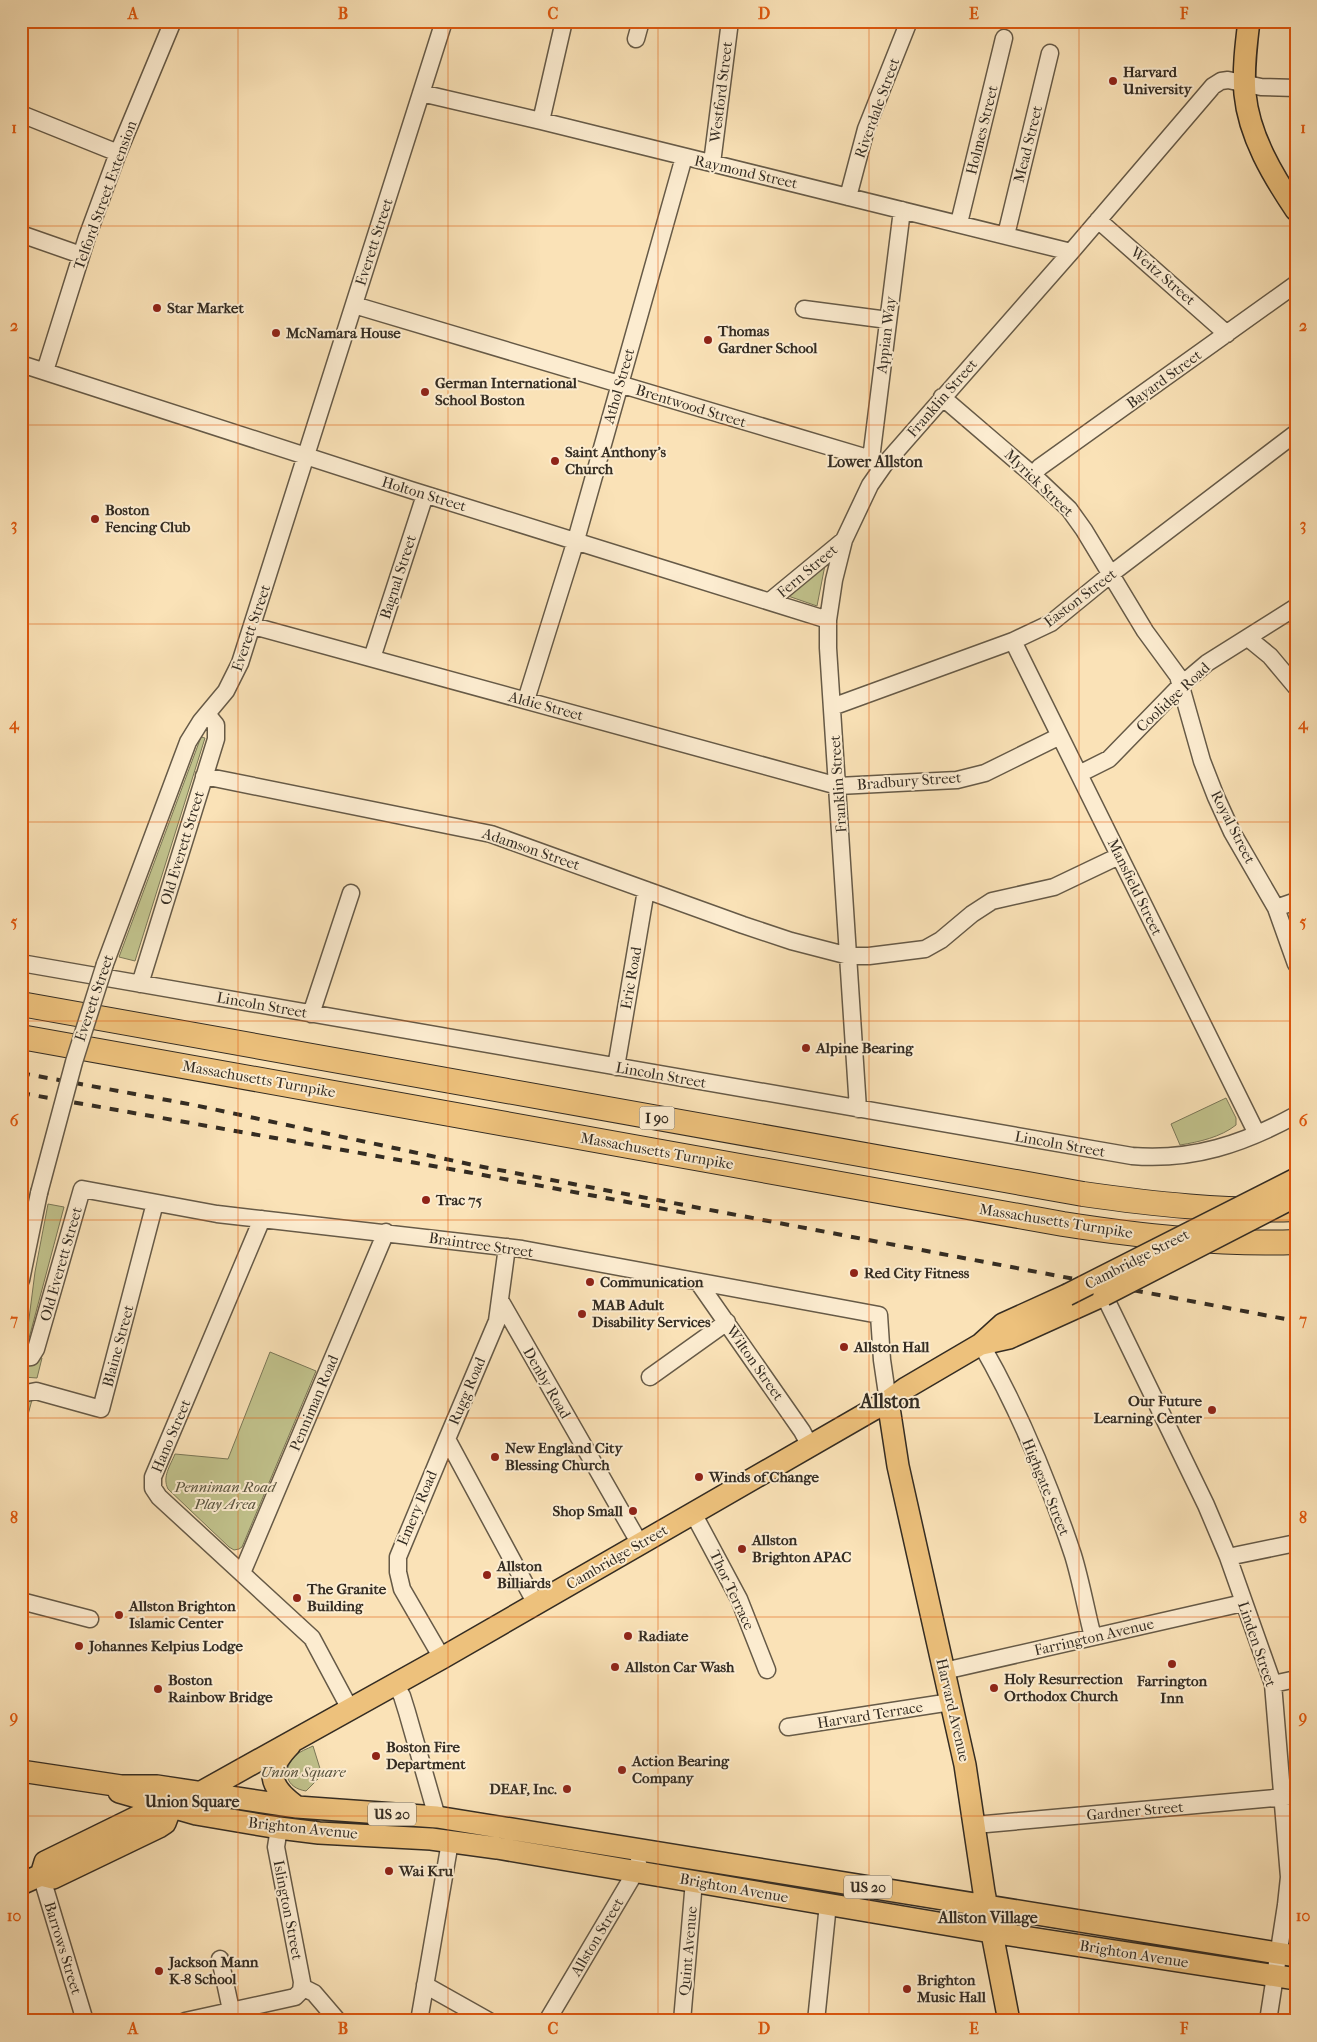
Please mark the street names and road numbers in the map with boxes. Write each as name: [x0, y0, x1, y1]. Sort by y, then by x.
street label: Westford Street: [706, 40, 736, 144]
street label: Riverdale Street: [851, 55, 904, 161]
street label: Holmes Street: [962, 83, 1002, 177]
street label: Mead Street: [1010, 103, 1046, 184]
street label: Telford Street Extension: [70, 118, 140, 272]
street label: Raymond Street: [693, 151, 800, 193]
street label: Everett Street: [351, 195, 397, 288]
street label: Weitz Street: [1126, 242, 1200, 310]
street label: Appian Way: [872, 294, 900, 376]
street label: Bayard Street: [1123, 345, 1206, 412]
street label: Athol Street: [599, 346, 639, 427]
street label: Franklin Street: [903, 355, 981, 441]
street label: Brentwood Street: [634, 381, 749, 432]
street label: Myrick Street: [1001, 446, 1078, 521]
street label: Holton Street: [379, 473, 469, 516]
street label: Bagnal Street: [376, 532, 420, 621]
street label: Fern Street: [773, 540, 841, 601]
street label: Easton Street: [1040, 565, 1120, 631]
street label: Everett Street: [228, 582, 274, 674]
street label: Coolidge Road: [1133, 658, 1214, 736]
street label: Aldie Street: [506, 687, 586, 725]
street label: Franklin Street: [826, 734, 850, 833]
street label: Bradbury Street: [856, 768, 962, 794]
street label: Royal Street: [1207, 787, 1259, 867]
street label: Old Everett Street: [156, 788, 208, 907]
street label: Adamson Street: [479, 824, 583, 874]
street label: Mansfield Street: [1104, 836, 1167, 939]
street label: Eric Road: [617, 945, 645, 1011]
street label: Everett Street: [71, 952, 117, 1044]
street label: Lincoln Street: [215, 988, 309, 1022]
street label: Massachusetts Turnpike: [181, 1057, 338, 1101]
street label: Lincoln Street: [614, 1058, 708, 1092]
road number: I 90: [640, 1106, 674, 1130]
street label: Lincoln Street: [1013, 1127, 1107, 1161]
street label: Massachusetts Turnpike: [579, 1129, 736, 1173]
street label: Massachusetts Turnpike: [978, 1200, 1135, 1242]
street label: Old Everett Street: [36, 1204, 86, 1323]
street label: Cambridge Street: [1082, 1225, 1193, 1293]
street label: Braintree Street: [428, 1229, 535, 1261]
street label: Blaine Street: [98, 1302, 138, 1389]
street label: Wilton Street: [722, 1321, 788, 1405]
street label: Denby Road: [519, 1344, 575, 1423]
street label: Penniman Road: [286, 1351, 343, 1454]
street label: Rugg Road: [445, 1354, 490, 1428]
street label: Hano Street: [148, 1396, 195, 1475]
street label: Highgate Street: [1018, 1436, 1074, 1539]
street label: Emery Road: [393, 1467, 441, 1548]
street label: Cambridge Street: [563, 1520, 672, 1593]
street label: Thor Terrace: [706, 1547, 759, 1633]
street label: Linden Street: [1234, 1599, 1280, 1690]
street label: Farrington Avenue: [1032, 1614, 1156, 1660]
street label: Harvard Avenue: [932, 1657, 974, 1764]
street label: Harvard Terrace: [816, 1698, 925, 1732]
street label: Gardner Street: [1086, 1798, 1185, 1824]
road number: US 20: [368, 1802, 416, 1826]
street label: Brighton Avenue: [247, 1813, 359, 1843]
street label: Islington Street: [270, 1859, 307, 1962]
street label: Brighton Avenue: [678, 1870, 790, 1907]
road number: US 20: [844, 1875, 892, 1898]
street label: Allston Street: [566, 1894, 628, 1980]
street label: Barrows Street: [40, 1899, 86, 1997]
street label: Quint Avenue: [675, 1905, 701, 1997]
street label: Brighton Avenue: [1078, 1937, 1190, 1972]

